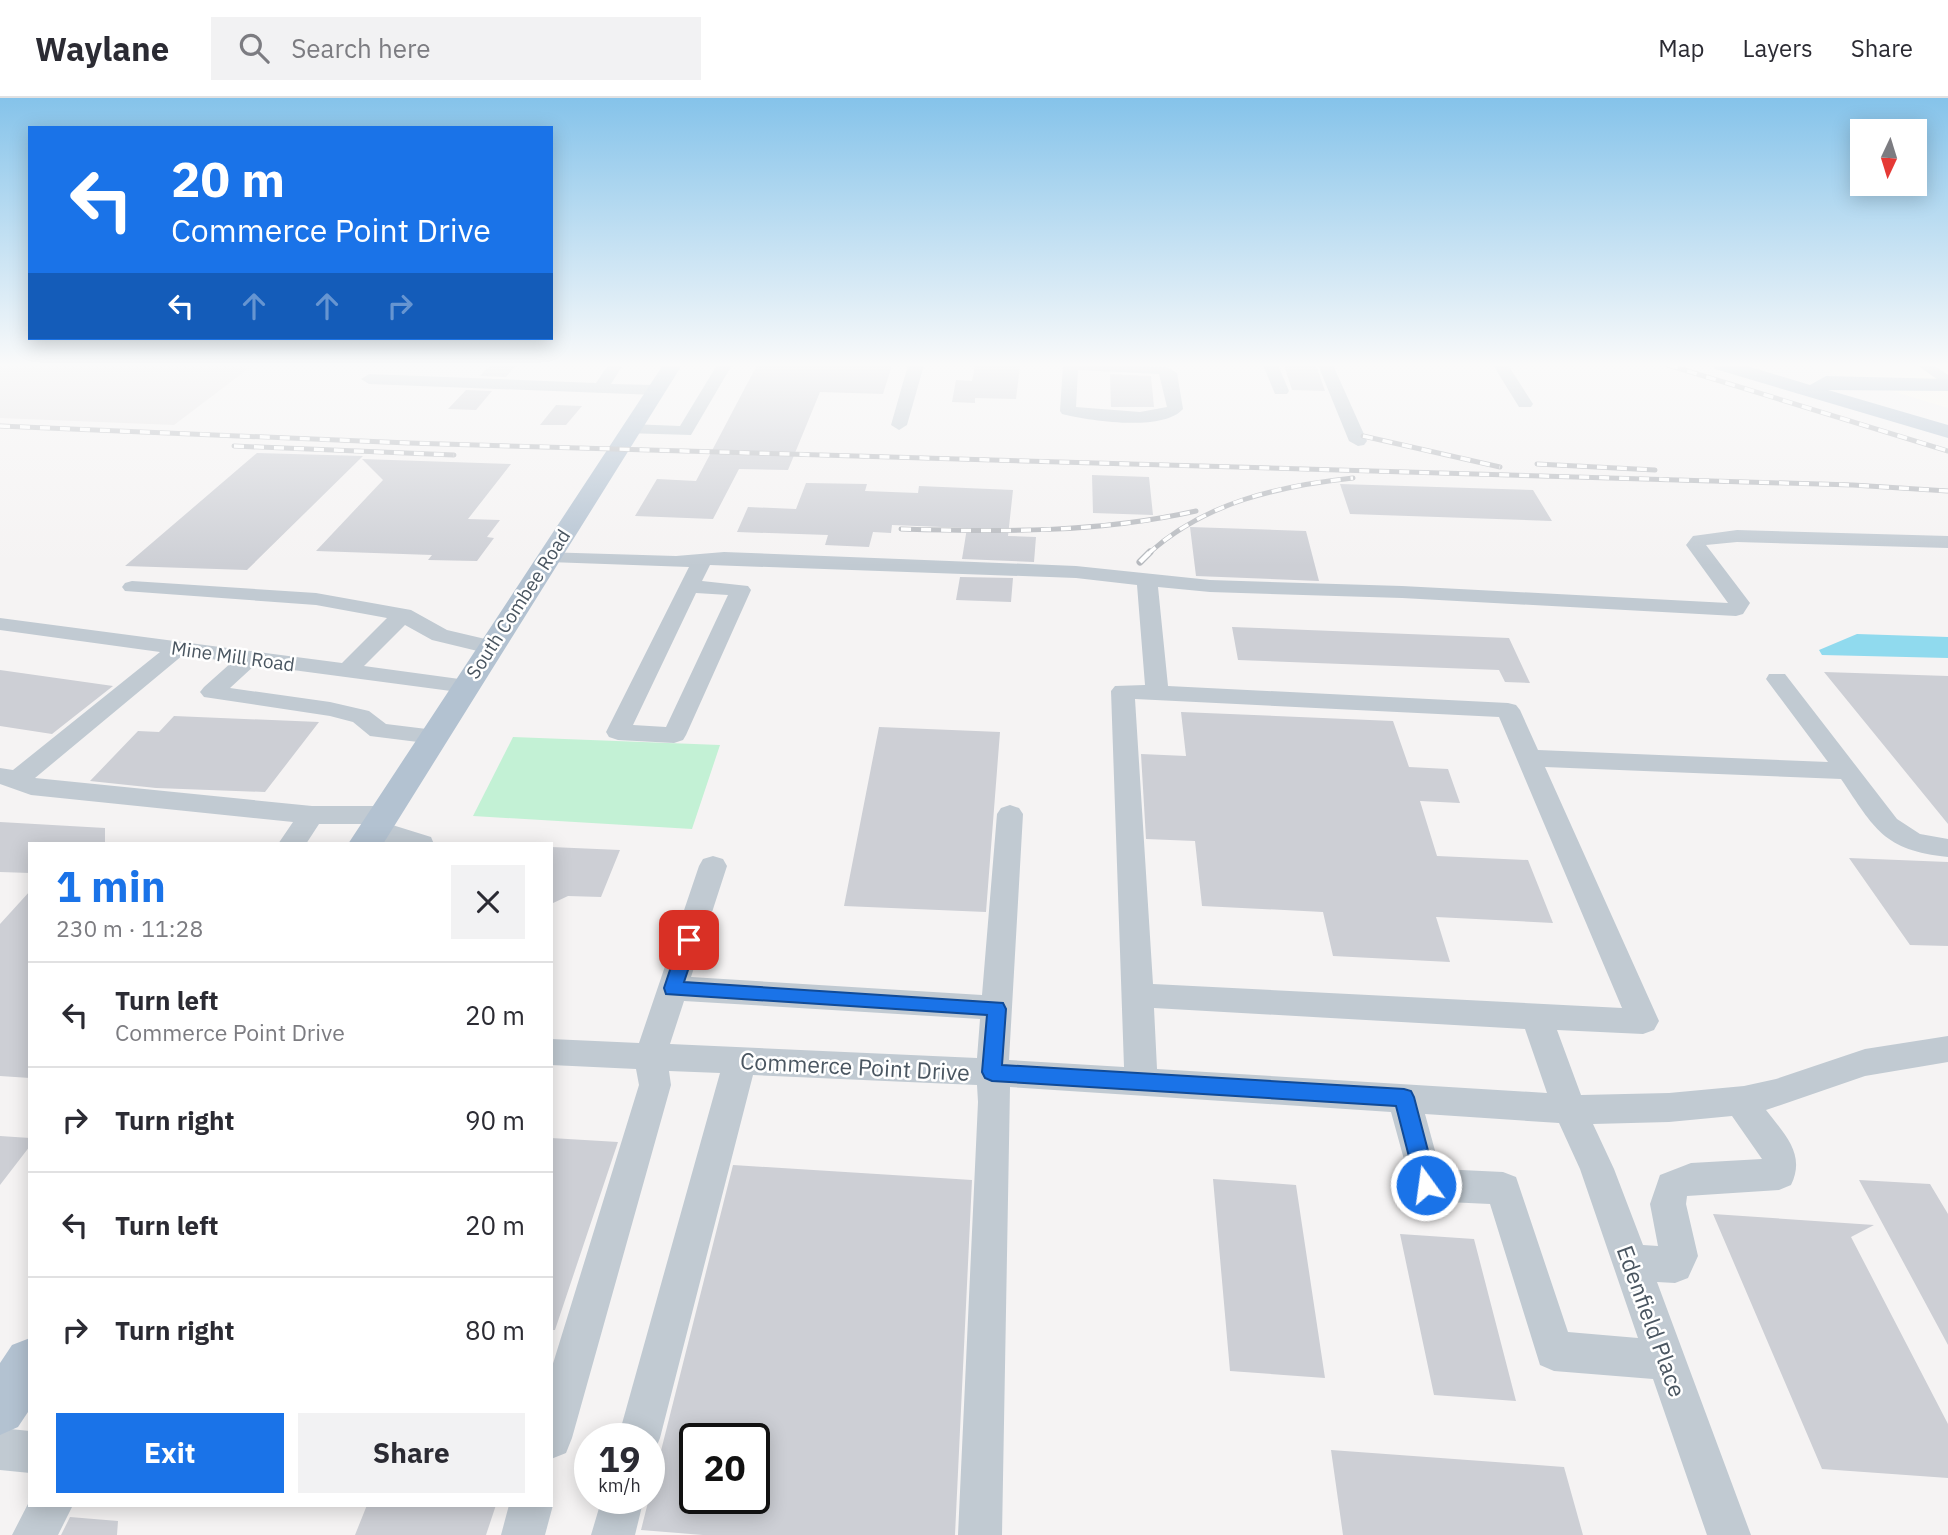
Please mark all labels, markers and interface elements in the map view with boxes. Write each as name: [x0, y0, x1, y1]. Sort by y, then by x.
search box: [211, 17, 701, 80]
text: Waylane: [35, 27, 169, 70]
icon: search: [235, 29, 273, 67]
text: Search here: [291, 31, 431, 65]
text: Map: [1658, 32, 1705, 64]
text: Layers: [1743, 32, 1813, 64]
text: Share: [1851, 32, 1913, 64]
north arrow: [1850, 119, 1927, 196]
map controls: [1850, 119, 1927, 196]
text: 20 m: [171, 147, 285, 210]
icon: left: [56, 154, 147, 245]
text: Commerce Point Drive: [171, 209, 491, 251]
icon: left: [162, 287, 200, 325]
icon: ahead: [235, 287, 273, 325]
icon: ahead: [308, 287, 346, 325]
icon: right: [381, 287, 419, 325]
street label: South Combee Road: [461, 525, 575, 683]
street label: Mine Mill Road: [170, 635, 296, 677]
text: 1 min: [56, 859, 166, 914]
button: close: [451, 865, 525, 939]
pin: [659, 910, 719, 970]
text: 230 m · 11:28: [56, 913, 203, 943]
icon: arrive: [670, 921, 708, 959]
text: Turn left: [115, 983, 218, 1017]
icon: left: [56, 996, 94, 1034]
text: 20 m: [465, 998, 525, 1032]
text: Commerce Point Drive: [115, 1017, 345, 1047]
street label: Commerce Point Drive: [739, 1045, 971, 1087]
icon: right: [56, 1101, 94, 1139]
text: Turn right: [115, 1103, 234, 1137]
text: 90 m: [465, 1103, 525, 1137]
position arrow: [1389, 1148, 1463, 1222]
icon: left: [56, 1206, 94, 1244]
text: Turn left: [115, 1208, 218, 1242]
text: 20 m: [465, 1208, 525, 1242]
street label: Edenfield Place: [1611, 1241, 1693, 1401]
icon: right: [56, 1311, 94, 1349]
text: Turn right: [115, 1313, 234, 1347]
text: 80 m: [465, 1313, 525, 1347]
button: Exit: [56, 1413, 284, 1493]
button: Share: [298, 1413, 525, 1493]
speed limit sign: 20: [679, 1423, 770, 1514]
text: 19: [598, 1436, 641, 1482]
text: km/h: [598, 1474, 641, 1497]

